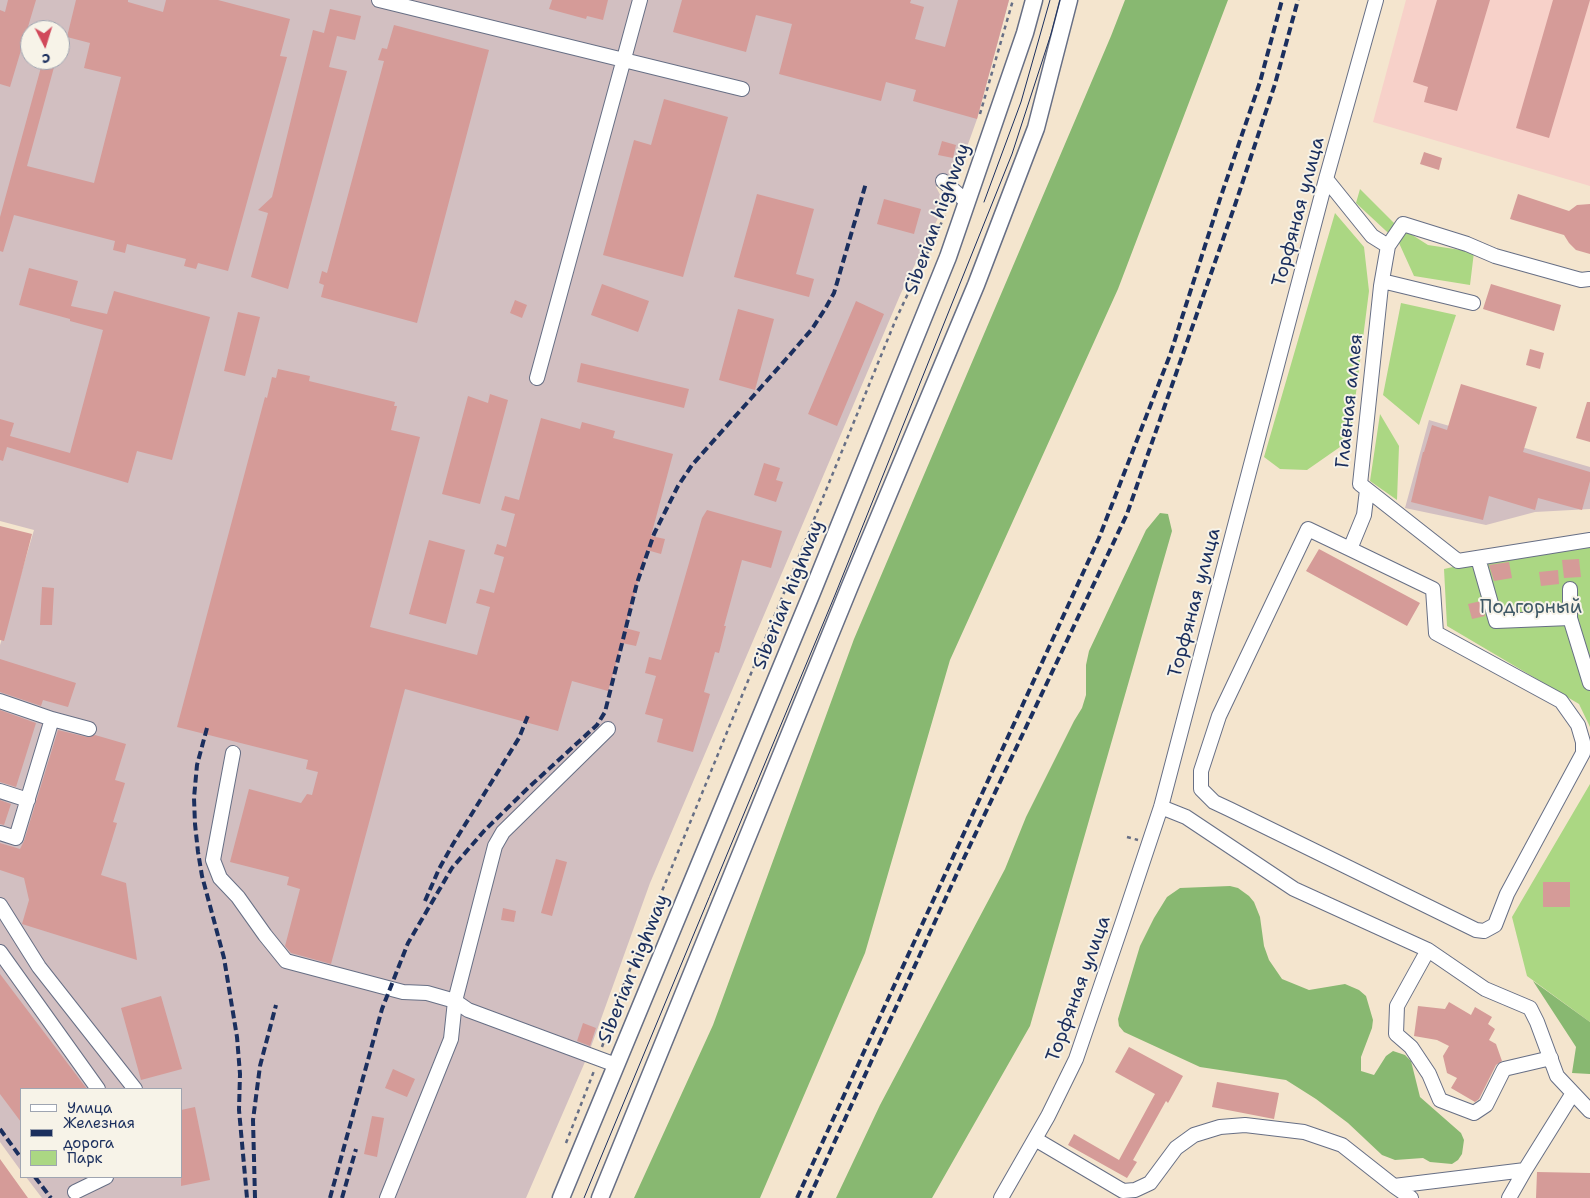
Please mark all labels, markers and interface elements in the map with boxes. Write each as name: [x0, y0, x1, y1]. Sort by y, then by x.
north arrow: [20, 20, 70, 70]
text: С: [41, 50, 51, 68]
street label: Торфяная улица: [1268, 135, 1330, 289]
street label: Siberian highway: [900, 140, 976, 298]
street label: Главная аллея: [1332, 333, 1368, 469]
street label: Siberian highway: [749, 517, 829, 673]
street label: Торфяная улица: [1164, 526, 1226, 680]
park label: Подгорный: [1480, 597, 1582, 619]
street label: Siberian highway: [594, 891, 674, 1047]
street label: Торфяная улица: [1042, 913, 1116, 1065]
legend: [20, 1088, 182, 1178]
text: Улица: [67, 1098, 112, 1118]
text: Железная дорога: [63, 1113, 135, 1153]
text: Парк: [67, 1148, 103, 1168]

